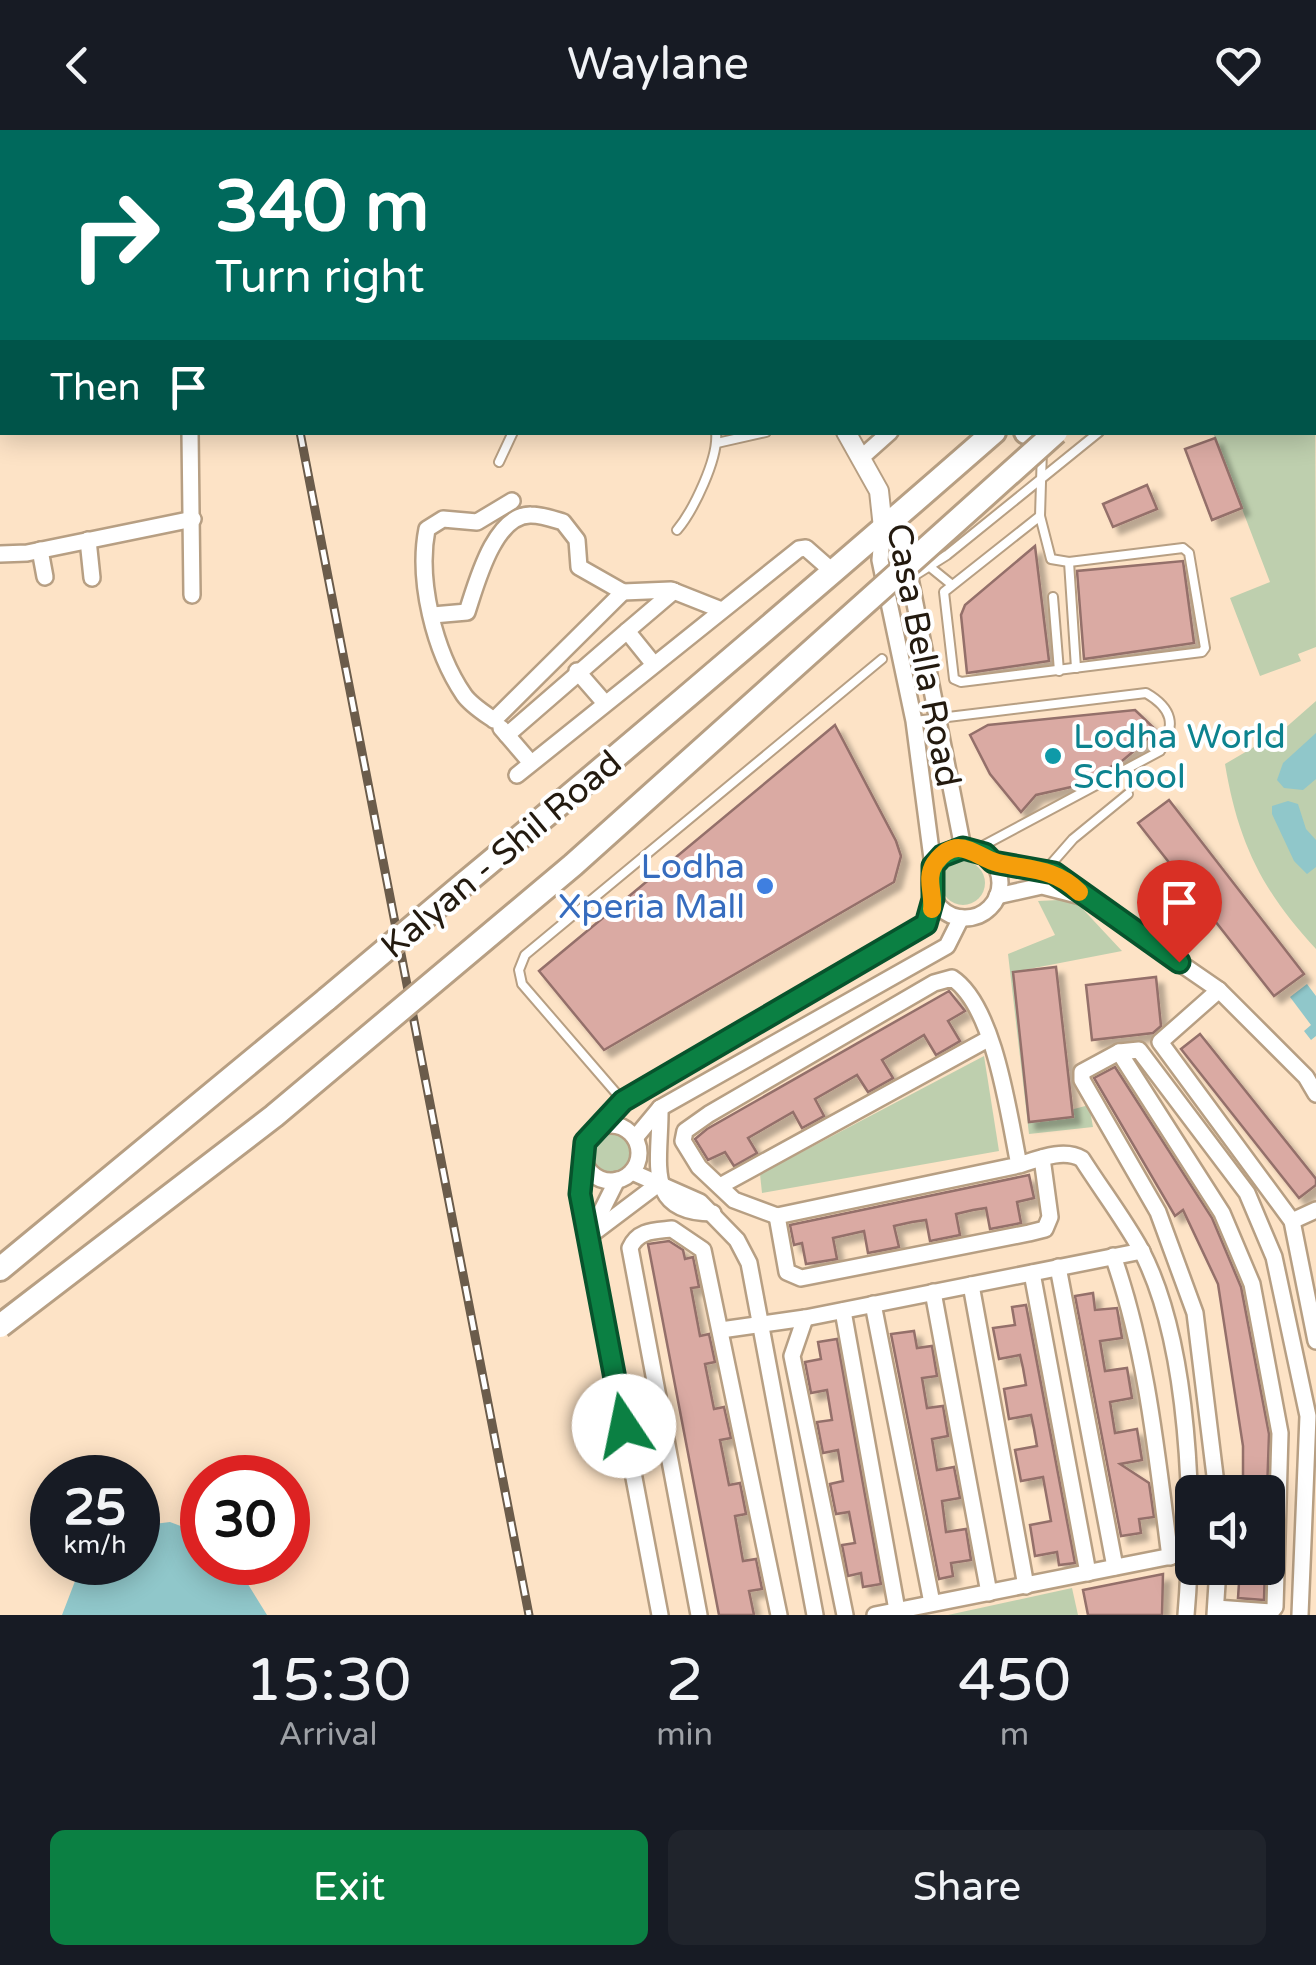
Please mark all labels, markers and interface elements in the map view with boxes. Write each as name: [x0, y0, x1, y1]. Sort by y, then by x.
icon: back: [50, 38, 105, 93]
text: Waylane: [567, 38, 749, 92]
icon: heart: [1211, 38, 1266, 93]
text: 340 m: [215, 166, 429, 250]
icon: right: [50, 170, 180, 300]
text: Turn right: [215, 251, 424, 305]
icon: arrive: [161, 360, 216, 415]
text: Then: [50, 365, 141, 411]
street label: Casa Bella Road: [877, 520, 969, 791]
place label: Lodha World School: [1073, 716, 1286, 798]
street label: Kalyan - Shil Road: [373, 742, 630, 968]
marker: Lodha World School: [1042, 745, 1064, 767]
place label: Lodha Xperia Mall: [558, 846, 745, 928]
pin: [1137, 860, 1222, 963]
marker: Lodha Xperia Mall: [754, 875, 776, 897]
icon: arrive: [1152, 875, 1207, 930]
position arrow: [572, 1374, 676, 1478]
speed limit sign: 30: [180, 1455, 310, 1585]
map controls: [1175, 1475, 1285, 1585]
button: sound: [1175, 1475, 1285, 1585]
text: 25: [64, 1478, 126, 1538]
text: km/h: [64, 1530, 126, 1560]
text: 15:30: [245, 1645, 411, 1717]
text: 2: [666, 1645, 703, 1717]
text: 450: [958, 1645, 1071, 1717]
text: Arrival: [279, 1716, 378, 1754]
text: min: [656, 1716, 713, 1754]
text: m: [1000, 1716, 1029, 1754]
button: Exit: [50, 1830, 648, 1945]
button: Share: [668, 1830, 1266, 1945]

